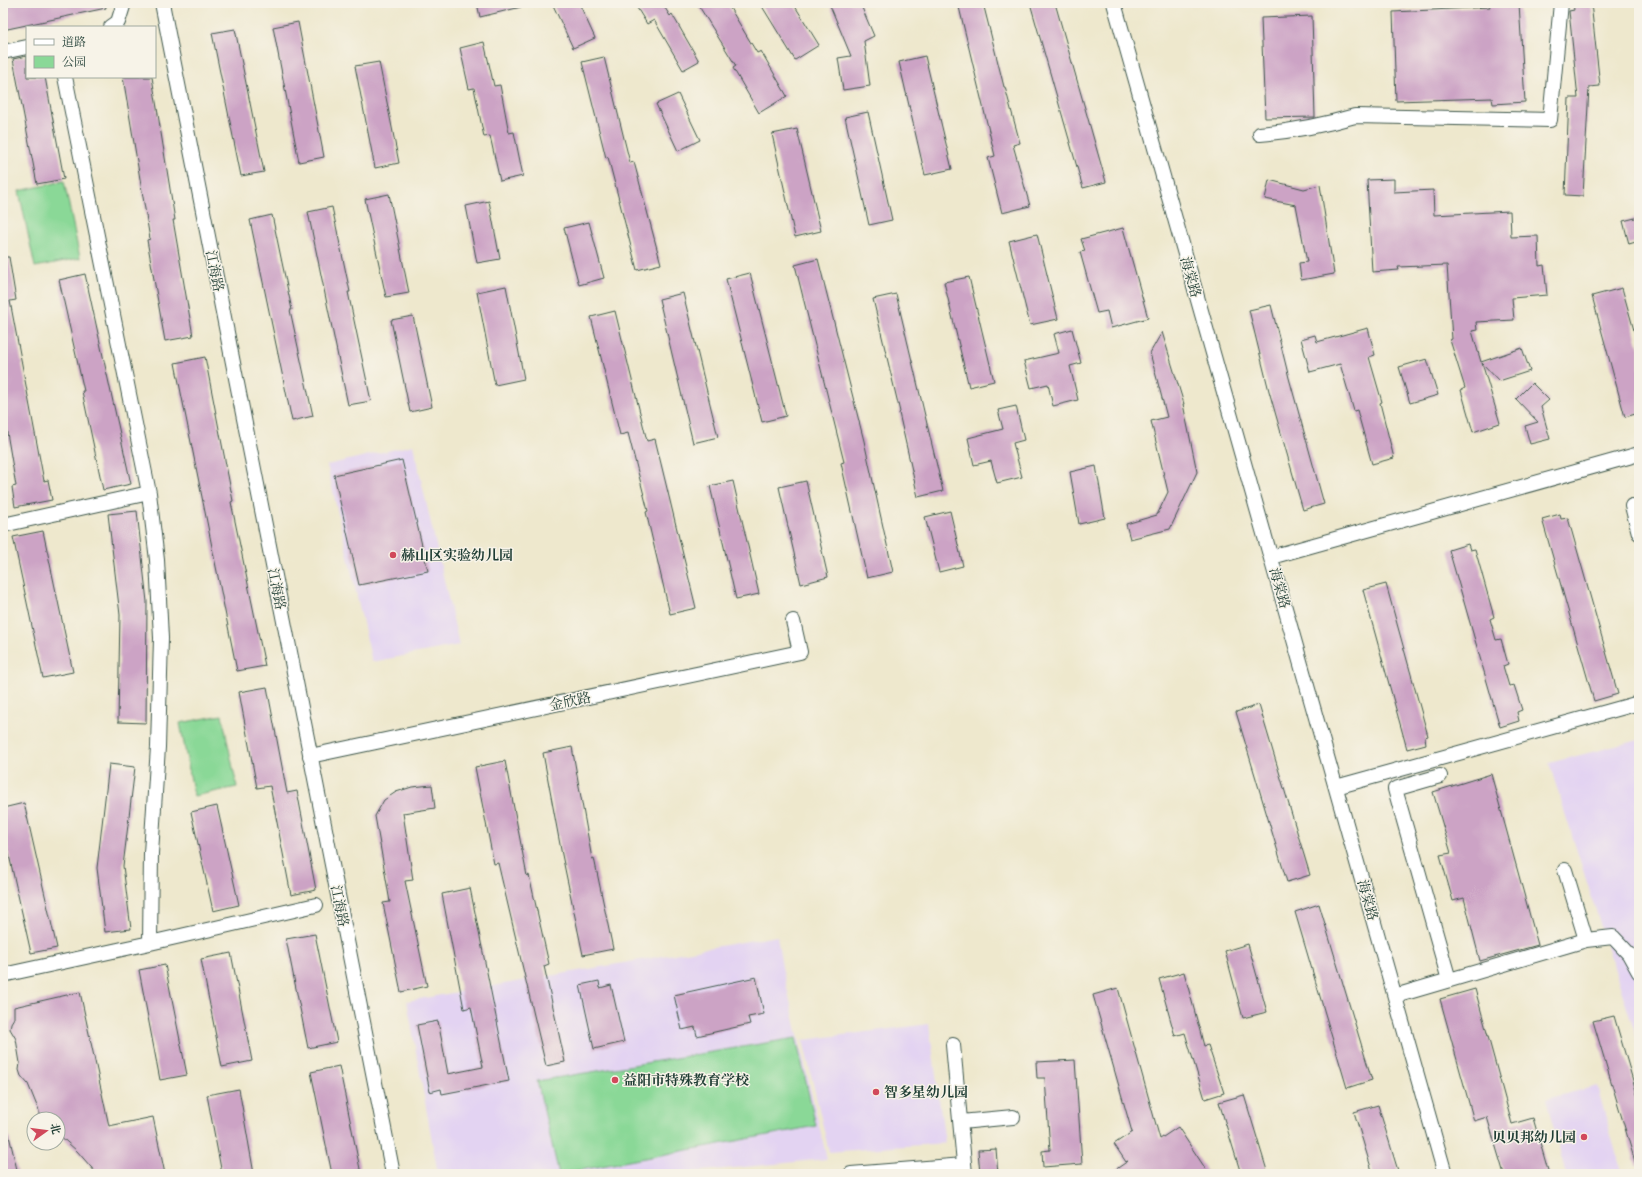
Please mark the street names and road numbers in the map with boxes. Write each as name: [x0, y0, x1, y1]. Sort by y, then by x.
street label: 江海路: [200, 249, 227, 294]
street label: 海棠路: [1175, 255, 1204, 300]
street label: 海棠路: [1264, 566, 1293, 611]
street label: 江海路: [262, 567, 289, 612]
street label: 金欣路: [548, 689, 593, 716]
street label: 海棠路: [1352, 878, 1381, 923]
street label: 江海路: [325, 884, 352, 929]

